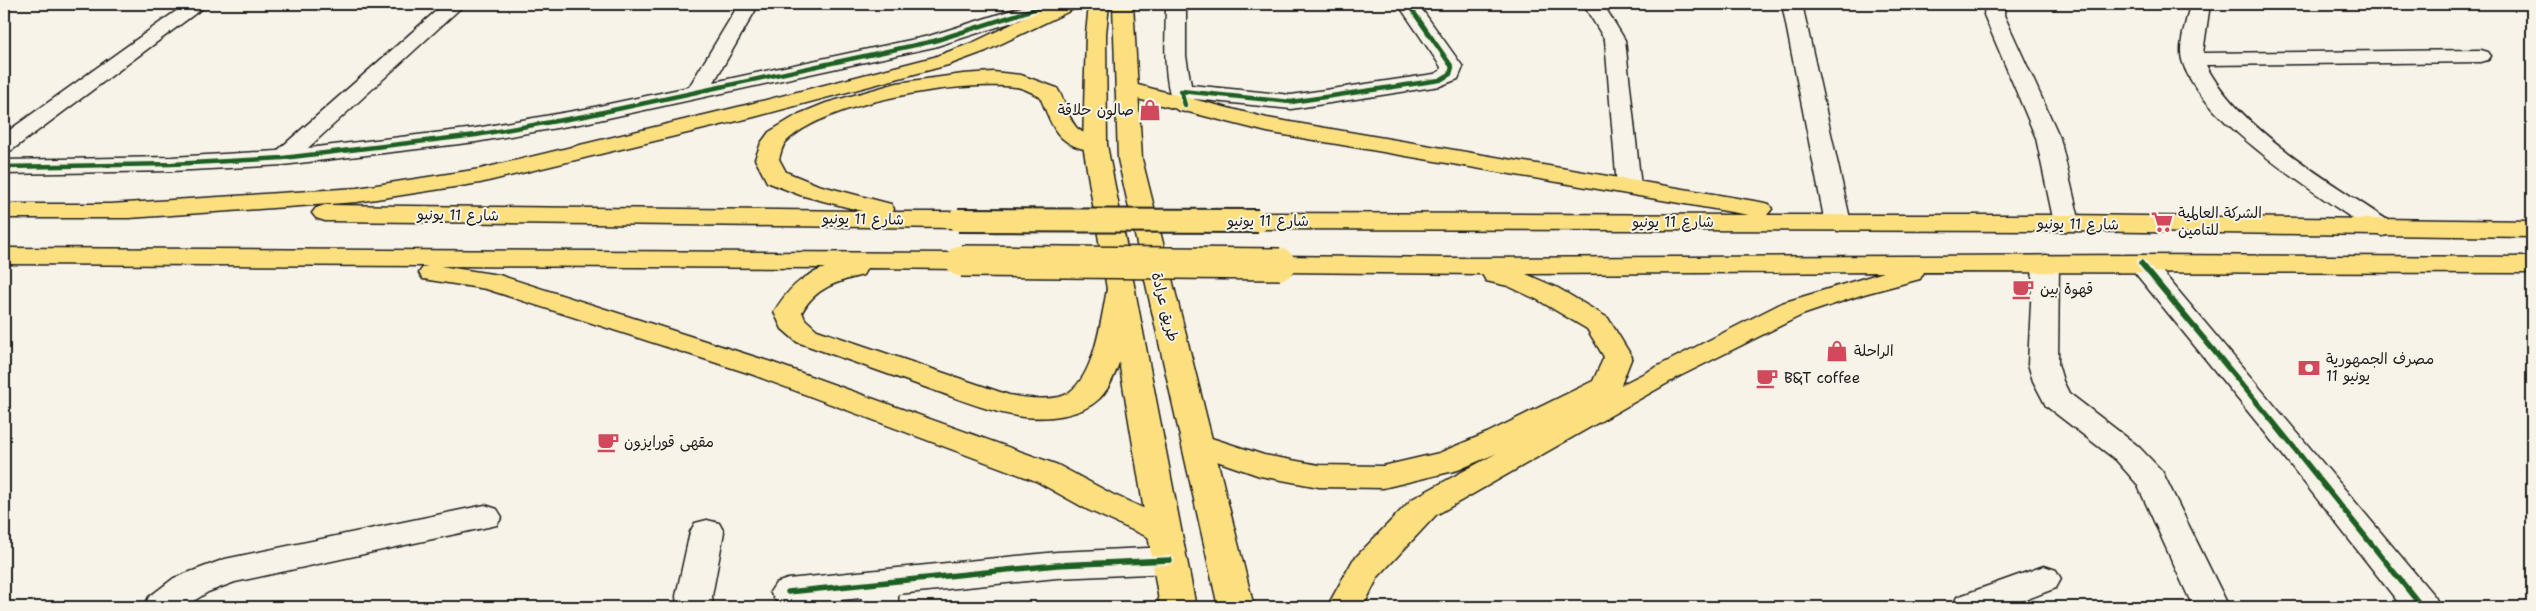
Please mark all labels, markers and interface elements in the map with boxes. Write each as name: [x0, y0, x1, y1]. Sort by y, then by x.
shop icon: صالون حلاقة: [1137, 97, 1163, 123]
place label: صالون حلاقة: [1058, 100, 1134, 120]
place label: الشركة العالمية للتامين: [2178, 203, 2262, 240]
street label: شارع 11 يونيو: [416, 204, 499, 226]
street label: شارع 11 يونيو: [821, 208, 904, 230]
supermarket icon: الشركة العالمية للتامين: [2149, 209, 2175, 235]
street label: شارع 11 يونيو: [1226, 211, 1309, 231]
street label: شارع 11 يونيو: [1631, 212, 1714, 232]
street label: شارع 11 يونيو: [2036, 213, 2119, 235]
street label: طريق عرادة: [1147, 270, 1183, 344]
cafe icon: قهوة بين: [2010, 276, 2036, 302]
place label: قهوة بين: [2040, 279, 2093, 299]
shop icon: الراحلة: [1824, 338, 1850, 364]
place label: الراحلة: [1854, 341, 1894, 361]
place label: مصرف الجمهورية 11 يونيو: [2326, 349, 2434, 386]
bank icon: مصرف الجمهورية 11 يونيو: [2296, 355, 2322, 381]
cafe icon: B&T coffee: [1754, 365, 1780, 391]
place label: B&T coffee: [1784, 368, 1860, 388]
cafe icon: مقهى قورايزون: [595, 429, 621, 455]
place label: مقهى قورايزون: [624, 432, 714, 452]

